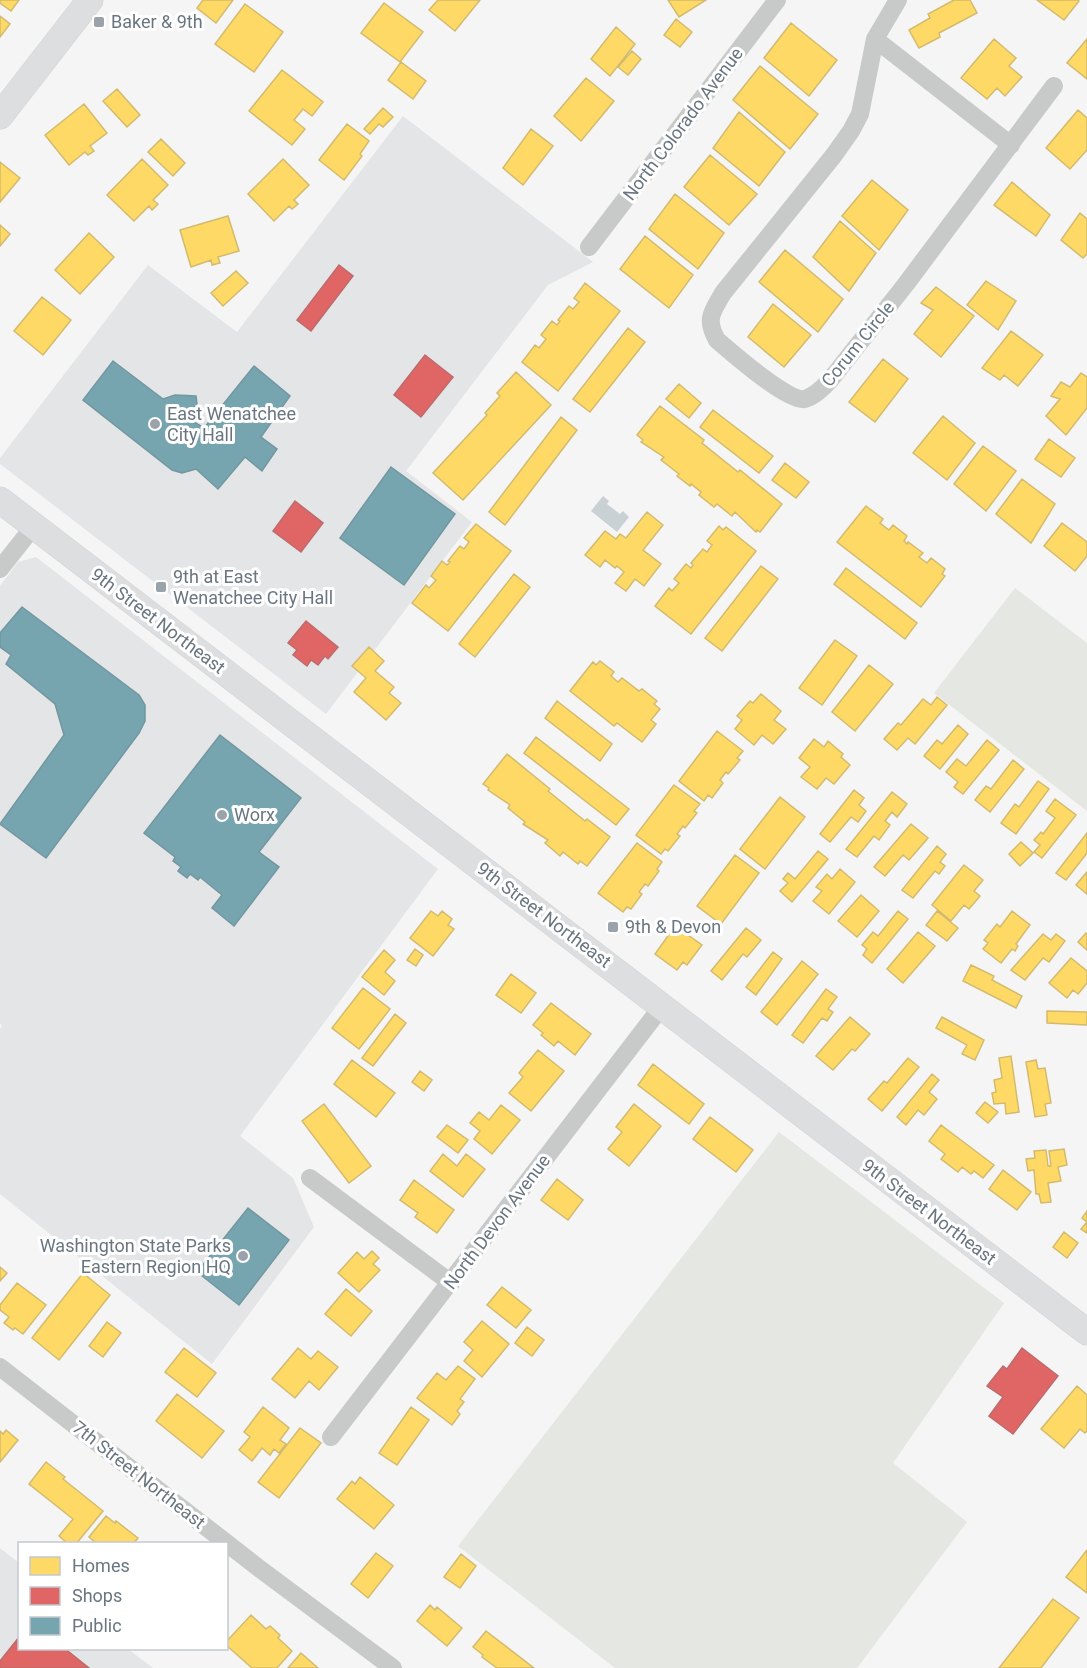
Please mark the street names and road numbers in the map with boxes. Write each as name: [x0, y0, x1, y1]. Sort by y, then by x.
street label: North Colorado Avenue: [618, 43, 747, 204]
street label: Corum Circle: [817, 297, 898, 391]
street label: 9th Street Northeast: [87, 563, 230, 678]
street label: 9th Street Northeast: [473, 857, 616, 972]
street label: North Devon Avenue: [439, 1150, 554, 1293]
street label: 9th Street Northeast: [858, 1154, 1001, 1269]
street label: 7th Street Northeast: [69, 1416, 210, 1533]

